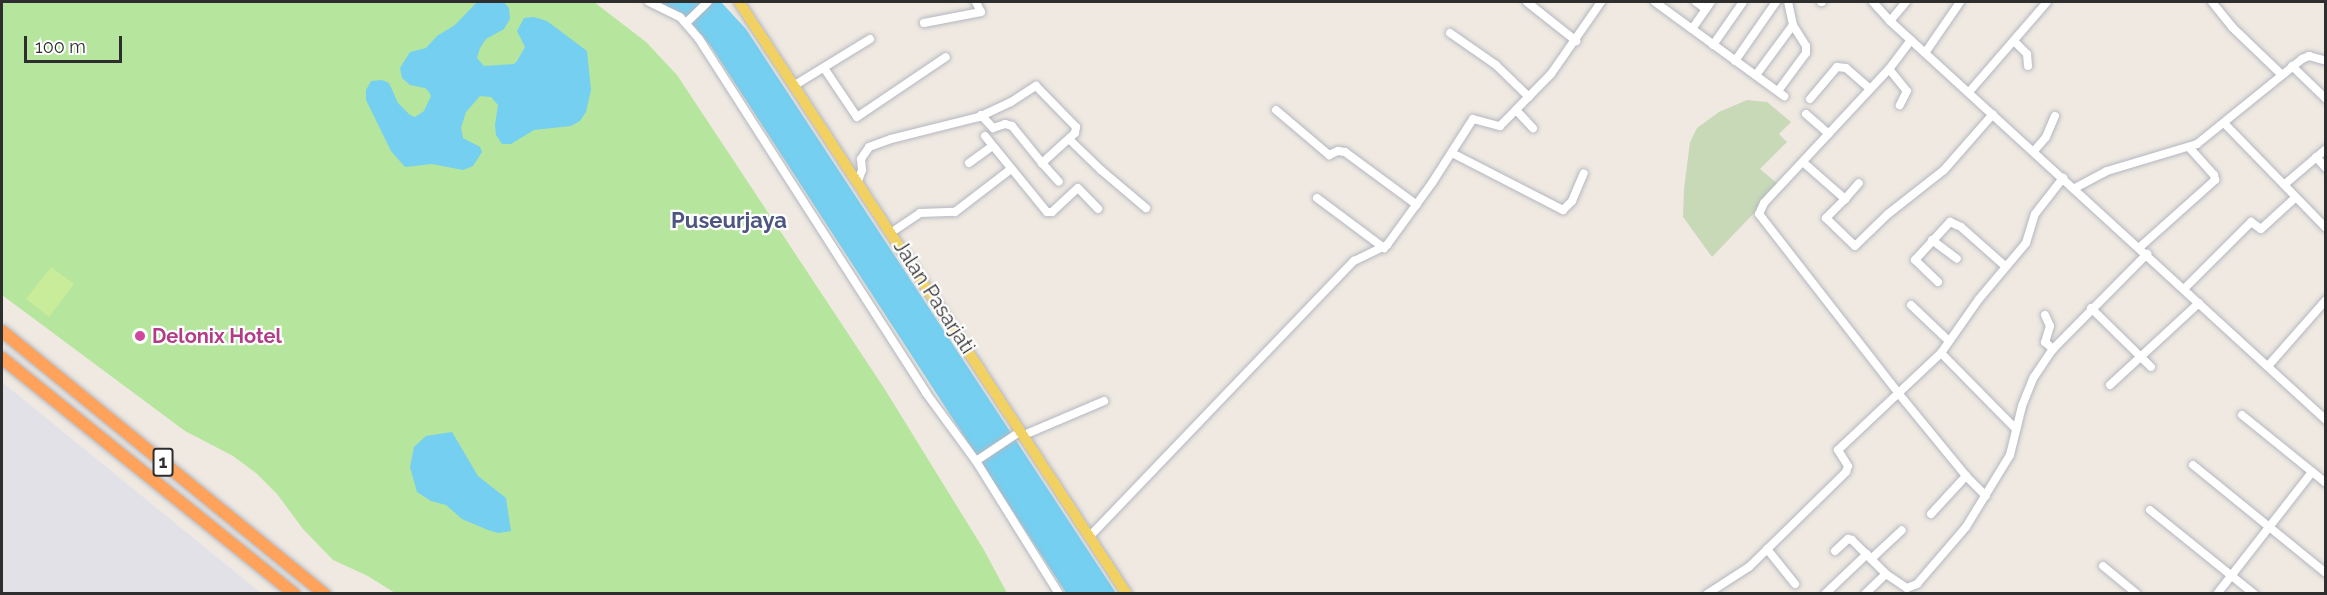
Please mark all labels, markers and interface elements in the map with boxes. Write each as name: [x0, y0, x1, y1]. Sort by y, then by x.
scale bar: [27, 24, 124, 62]
text: 100 m: [35, 36, 86, 57]
district label: Puseurjaya: [671, 208, 787, 234]
street label: Jalan Pasarjati: [888, 236, 980, 358]
place label: Delonix Hotel: [152, 324, 282, 348]
marker: Delonix Hotel: [133, 329, 147, 343]
road number: 1: [152, 447, 174, 477]

